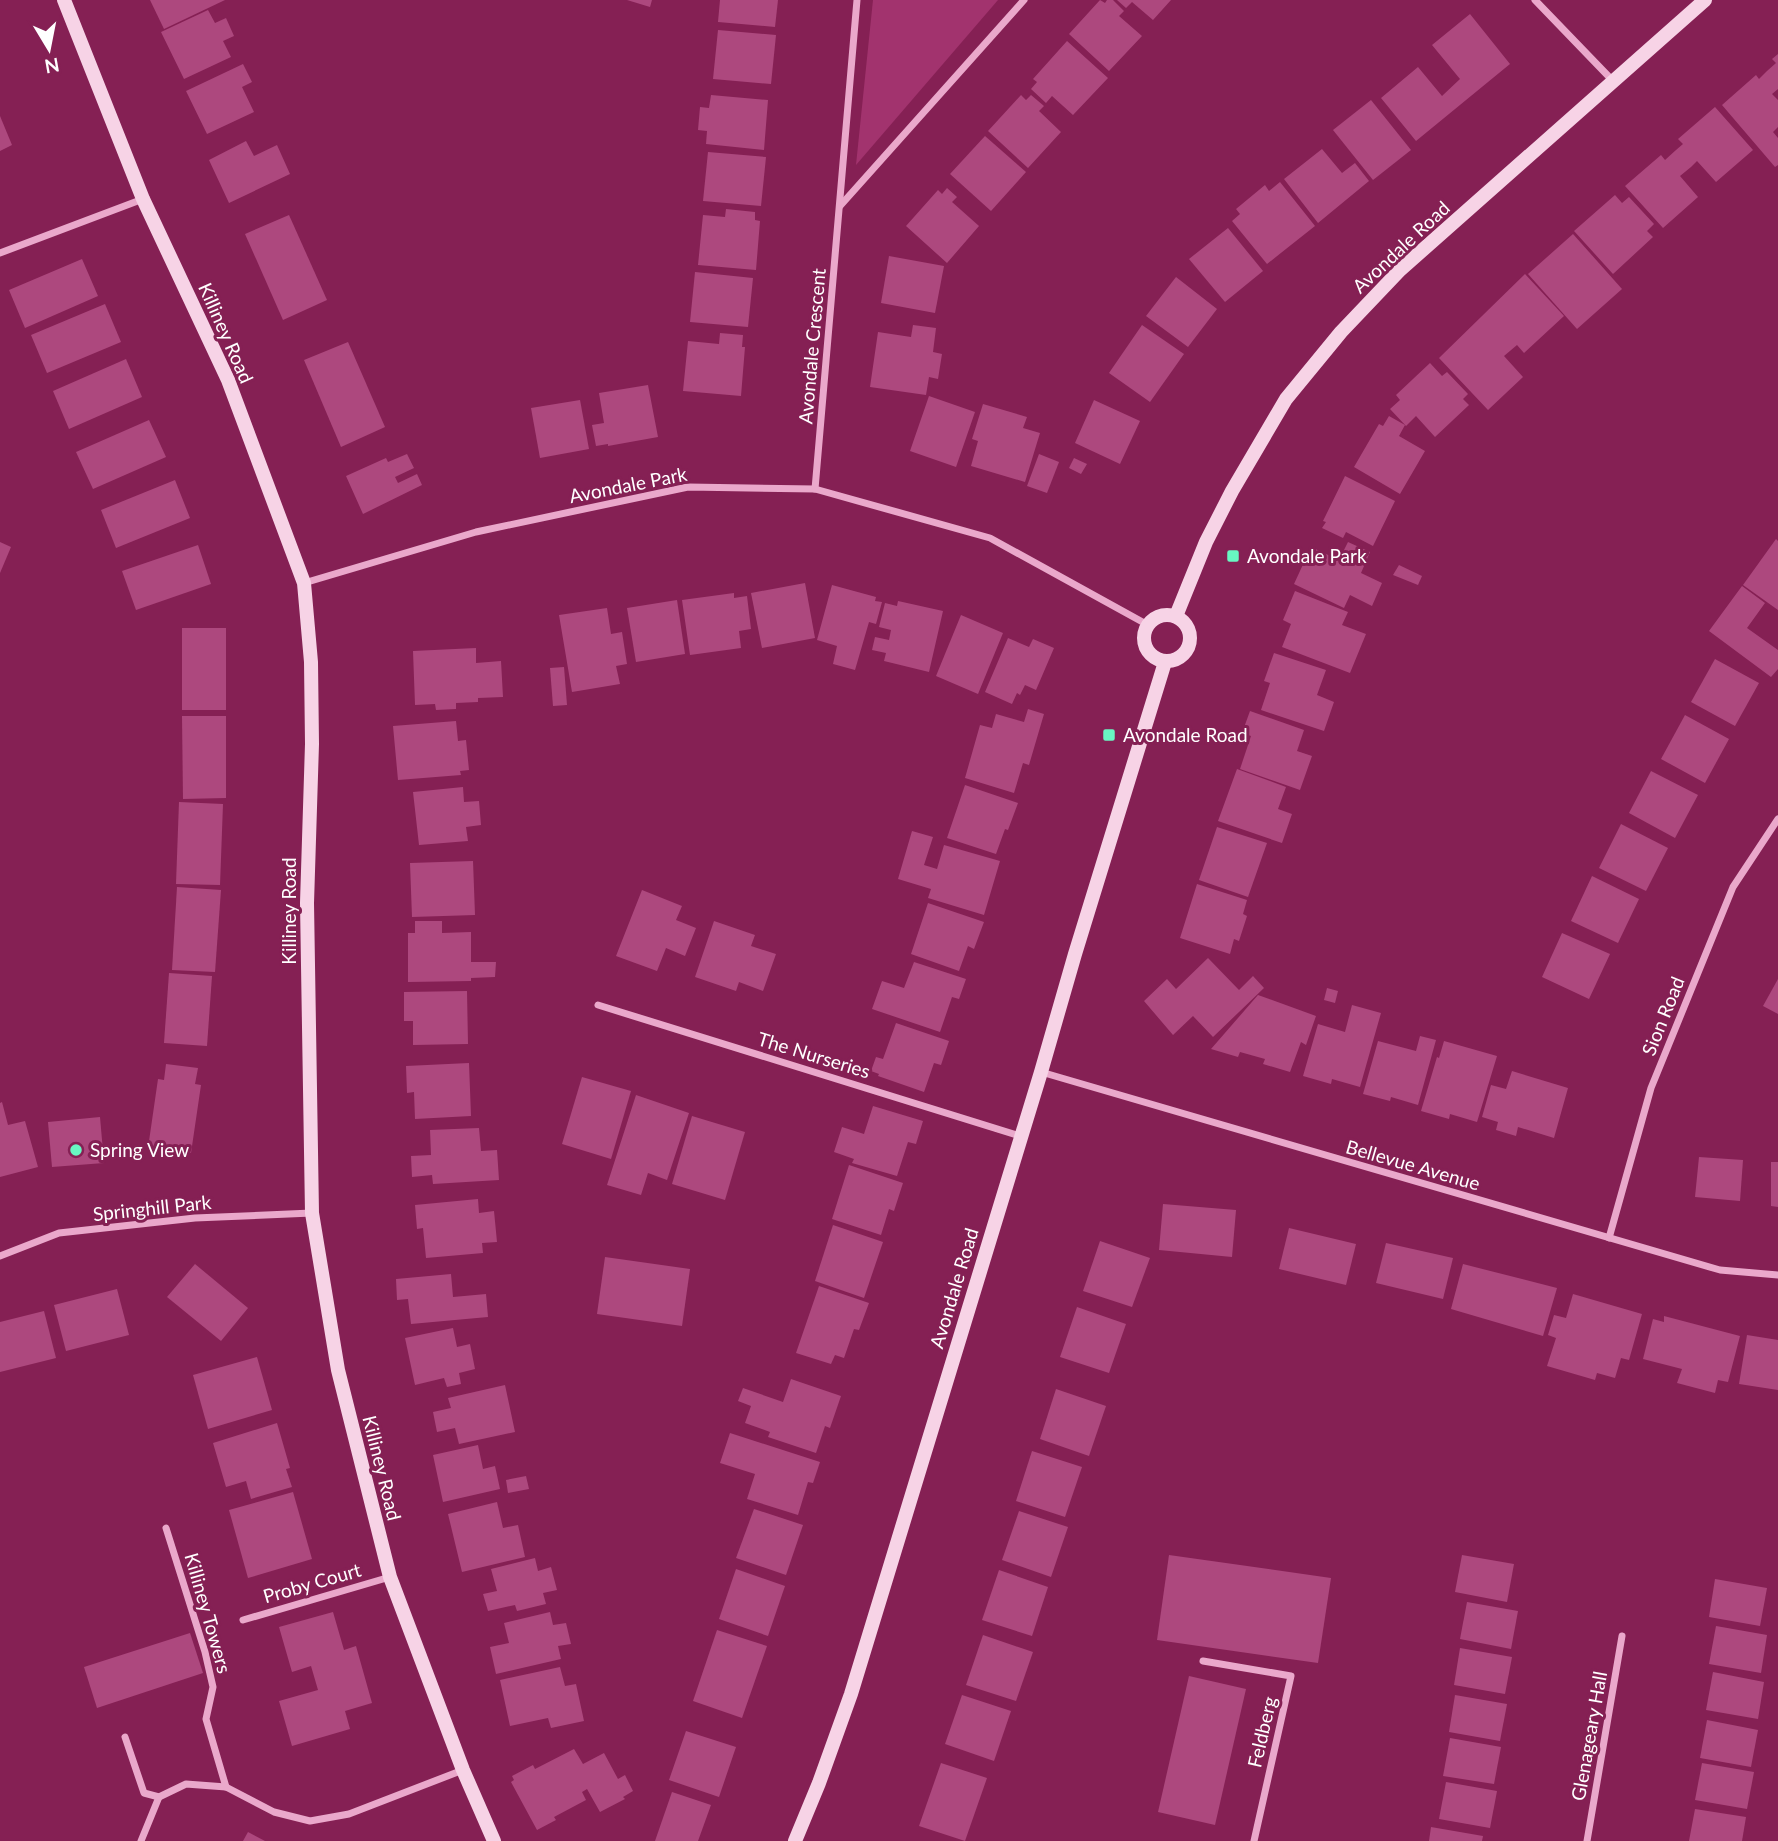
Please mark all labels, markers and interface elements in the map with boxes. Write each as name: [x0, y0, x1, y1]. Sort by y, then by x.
north arrow: [14, 14, 84, 84]
text: N: [43, 54, 61, 79]
street label: Avondale Road: [1347, 196, 1454, 298]
street label: Avondale Crescent: [793, 267, 830, 425]
street label: Killiney Road: [194, 279, 259, 387]
street label: Avondale Park: [567, 462, 689, 507]
place label: Avondale Park: [1247, 544, 1367, 567]
marker: Avondale Park: [1225, 548, 1241, 564]
place label: Avondale Road: [1123, 723, 1248, 746]
marker: Avondale Road: [1101, 727, 1117, 743]
street label: Killiney Road: [277, 857, 300, 965]
street label: Sion Road: [1636, 973, 1689, 1059]
street label: The Nurseries: [755, 1027, 873, 1083]
street label: Bellevue Avenue: [1343, 1134, 1483, 1195]
place label: Spring View: [90, 1138, 189, 1161]
marker: Spring View: [68, 1142, 84, 1158]
street label: Springhill Park: [92, 1190, 213, 1225]
street label: Avondale Road: [924, 1225, 983, 1351]
street label: Killiney Road: [358, 1413, 407, 1523]
street label: Killiney Towers: [180, 1550, 237, 1676]
street label: Proby Court: [260, 1558, 364, 1607]
street label: Glenageary Hall: [1566, 1669, 1611, 1803]
street label: Feldberg: [1242, 1694, 1281, 1770]

